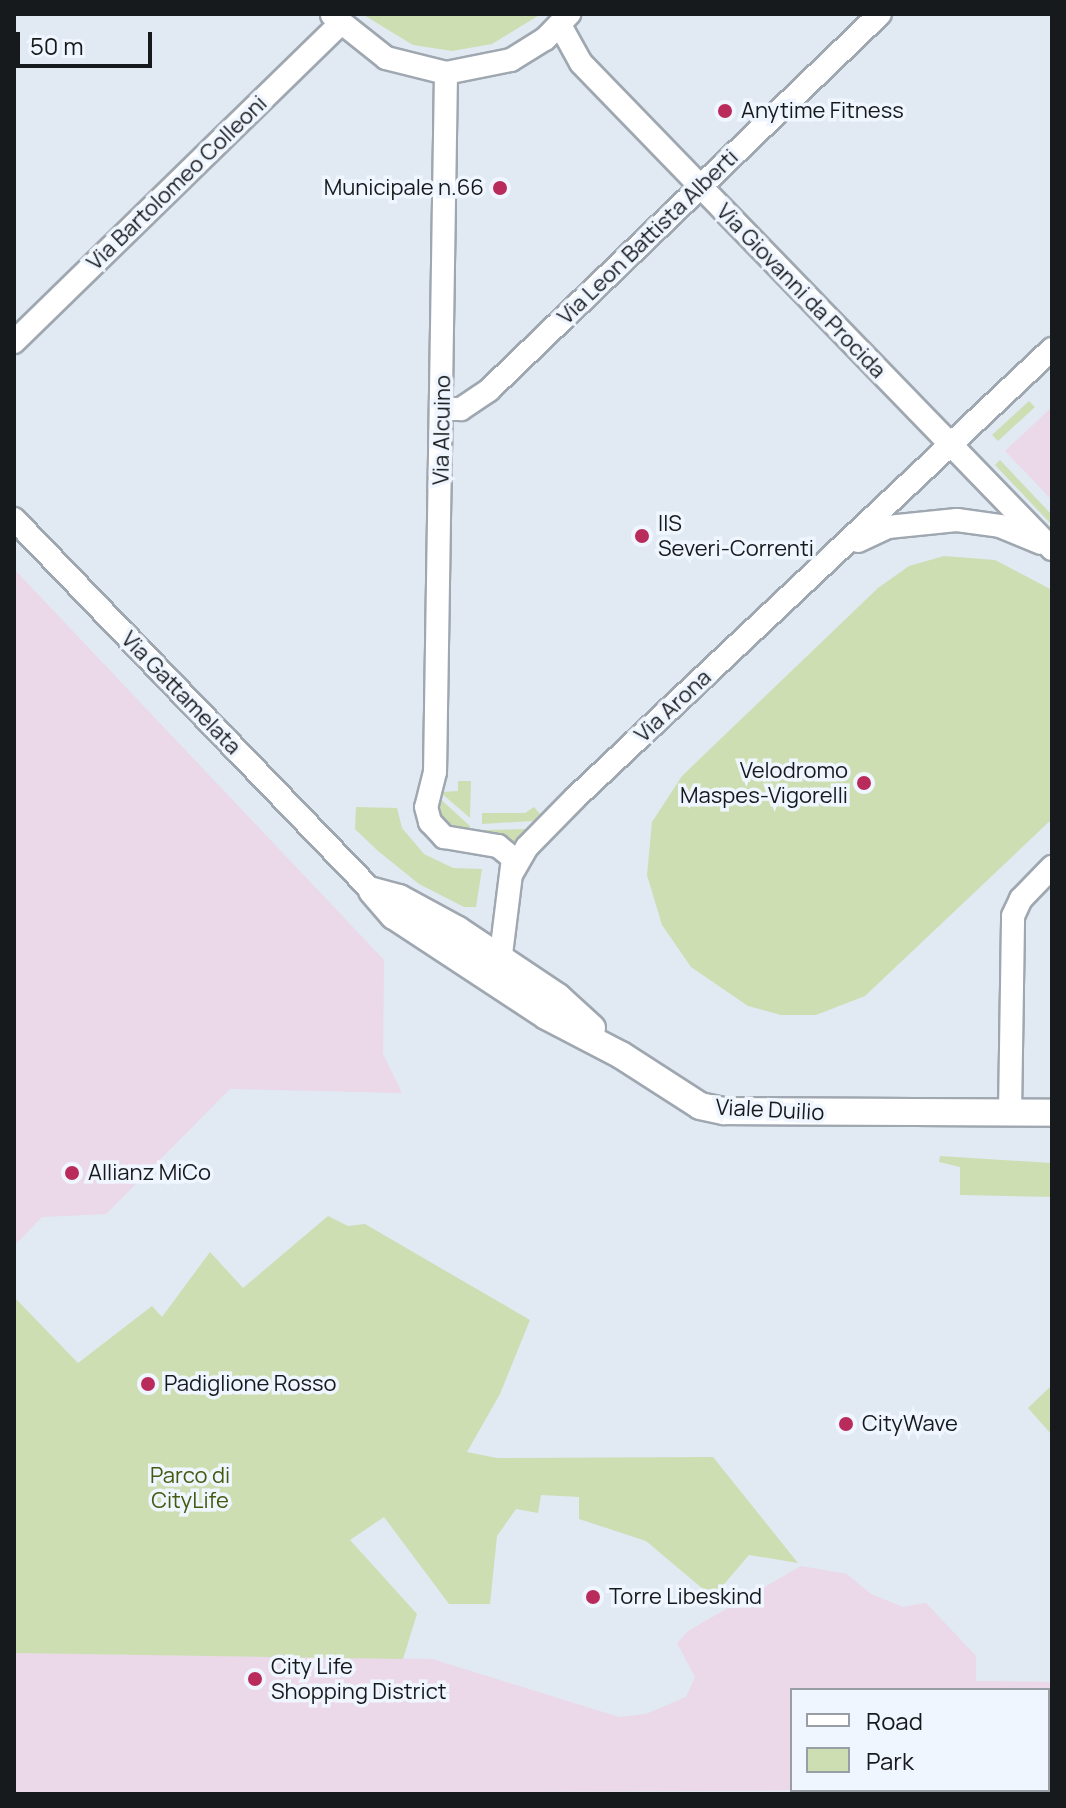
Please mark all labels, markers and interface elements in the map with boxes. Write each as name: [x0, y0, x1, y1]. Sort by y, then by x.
scale bar: [20, 16, 156, 66]
text: 50 m: [30, 29, 84, 62]
street label: Via Bartolomeo Colleoni: [82, 90, 272, 276]
place label: Anytime Fitness: [741, 98, 904, 124]
marker: Anytime Fitness: [716, 102, 734, 120]
street label: Via Leon Battista Alberti: [552, 144, 744, 330]
place label: Municipale n.66: [324, 175, 484, 201]
marker: Municipale n.66: [491, 179, 509, 197]
street label: Via Giovanni da Procida: [711, 198, 891, 384]
street label: Via Alcuino: [428, 375, 456, 485]
place label: IIS Severi-Correnti: [658, 510, 814, 562]
marker: IIS Severi-Correnti: [633, 527, 651, 545]
street label: Via Gattamelata: [116, 626, 246, 760]
street label: Via Arona: [629, 664, 717, 748]
place label: Velodromo Maspes-Vigorelli: [680, 757, 848, 808]
marker: Velodromo Maspes-Vigorelli: [855, 774, 873, 792]
street label: Viale Duilio: [715, 1094, 825, 1126]
place label: Allianz MiCo: [88, 1160, 211, 1186]
marker: Allianz MiCo: [63, 1164, 81, 1182]
place label: Padiglione Rosso: [164, 1371, 337, 1397]
marker: Padiglione Rosso: [139, 1375, 157, 1393]
place label: CityWave: [862, 1411, 958, 1437]
marker: CityWave: [837, 1415, 855, 1433]
park label: Parco di CityLife: [150, 1462, 230, 1514]
place label: Torre Libeskind: [609, 1584, 762, 1610]
marker: Torre Libeskind: [584, 1588, 602, 1606]
place label: City Life Shopping District: [271, 1653, 447, 1704]
marker: City Life Shopping District: [246, 1670, 264, 1688]
legend: [790, 1688, 1050, 1792]
text: Road: [866, 1704, 923, 1737]
text: Park: [866, 1744, 914, 1777]

